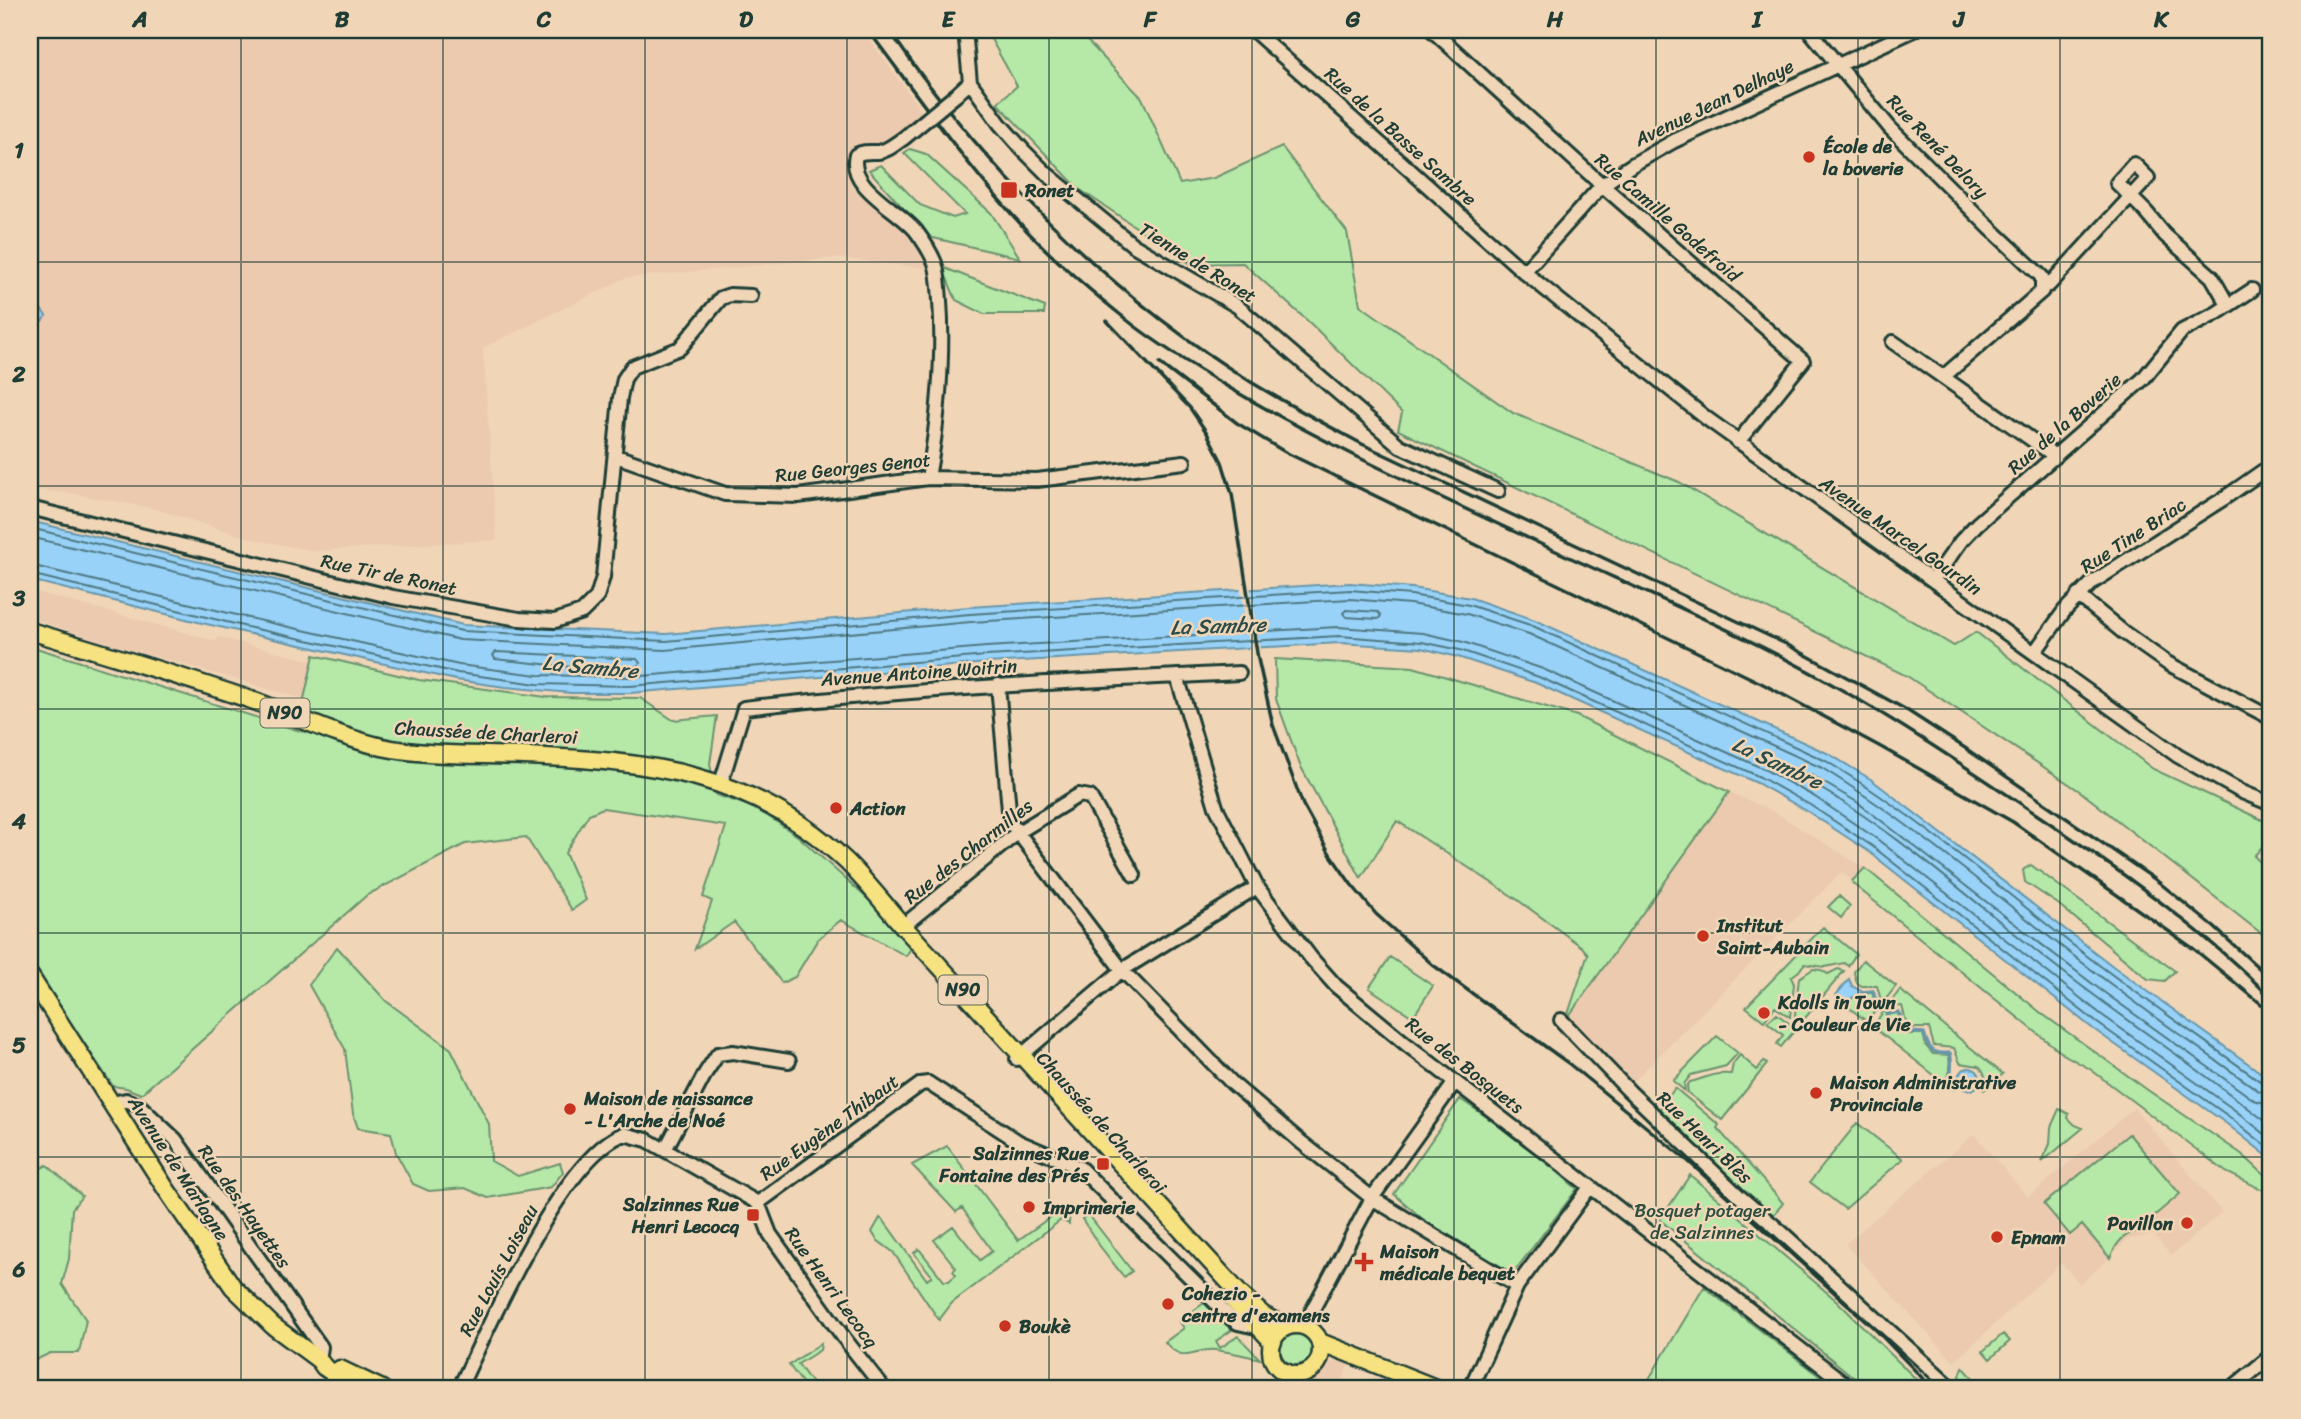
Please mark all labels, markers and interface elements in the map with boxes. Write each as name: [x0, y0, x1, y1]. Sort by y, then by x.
text: A: [131, 0, 148, 40]
text: B: [335, 0, 350, 40]
text: C: [536, 0, 552, 40]
text: D: [739, 0, 754, 40]
text: E: [942, 0, 957, 40]
text: F: [1143, 0, 1158, 40]
text: G: [1345, 0, 1361, 40]
text: H: [1546, 0, 1564, 40]
text: I: [1751, 0, 1763, 40]
text: J: [1952, 0, 1966, 40]
text: K: [2153, 0, 2170, 40]
street label: Avenue Jean Delhaye: [1628, 49, 1800, 156]
street label: Rue de la Basse Sambre: [1317, 58, 1485, 214]
street label: Rue René Delory: [1879, 86, 1997, 207]
text: 1: [14, 130, 24, 171]
place label: École de la boverie: [1822, 130, 1904, 185]
street label: Rue Camille Godefroid: [1587, 144, 1750, 292]
marker: École de la boverie: [1801, 149, 1817, 165]
place label: Ronet: [1024, 174, 1075, 207]
marker: Ronet: [999, 180, 1019, 200]
street label: Tienne de Ronet: [1132, 213, 1263, 312]
text: 2: [11, 354, 26, 395]
street label: Rue de la Boverie: [2000, 364, 2129, 483]
street label: Rue Georges Genot: [774, 443, 932, 492]
street label: Avenue Marcel Gourdin: [1811, 466, 1989, 604]
street label: Rue Tine Briac: [2074, 488, 2193, 582]
street label: Rue Tir de Ronet: [318, 544, 460, 605]
text: 3: [12, 578, 26, 619]
water label: La Sambre: [1170, 605, 1268, 647]
water label: La Sambre: [541, 644, 641, 690]
street label: Avenue Antoine Woitrin: [819, 649, 1018, 696]
road number: N90: [260, 698, 310, 728]
street label: Chaussée de Charleroi: [394, 711, 579, 754]
water label: La Sambre: [1726, 726, 1830, 801]
street label: Rue des Charmilles: [896, 790, 1041, 913]
place label: Action: [849, 792, 906, 825]
marker: Action: [828, 800, 844, 816]
text: 4: [11, 801, 27, 842]
place label: Institut Saint-Aubain: [1716, 909, 1830, 964]
marker: Institut Saint-Aubain: [1695, 928, 1711, 944]
road number: N90: [939, 975, 988, 1004]
place label: Kdolls in Town - Couleur de Vie: [1777, 986, 1911, 1041]
marker: Kdolls in Town - Couleur de Vie: [1756, 1005, 1772, 1021]
street label: Rue des Bosquets: [1398, 1008, 1532, 1123]
text: 5: [12, 1025, 26, 1066]
street label: Chaussée de Charleroi: [1028, 1043, 1176, 1202]
street label: Rue Eugène Thibaut: [753, 1065, 906, 1189]
place label: Maison Administrative Provinciale: [1829, 1066, 2017, 1121]
place label: Maison de naissance - L'Arche de Noé: [583, 1082, 753, 1137]
street label: Rue Henri Blès: [1649, 1083, 1761, 1192]
marker: Maison Administrative Provinciale: [1808, 1085, 1824, 1101]
street label: Avenue de Marlagne: [119, 1088, 238, 1248]
marker: Maison de naissance - L'Arche de Noé: [562, 1101, 578, 1117]
street label: Rue des Hayettes: [189, 1137, 300, 1275]
place label: Salzinnes Rue Fontaine des Prés: [938, 1137, 1090, 1192]
marker: Salzinnes Rue Fontaine des Prés: [1095, 1156, 1111, 1172]
place label: Salzinnes Rue Henri Lecocq: [622, 1188, 740, 1243]
place label: Imprimerie: [1042, 1191, 1136, 1224]
park label: Bosquet potager de Salzinnes: [1634, 1194, 1771, 1249]
street label: Rue Louis Loiseau: [450, 1198, 547, 1342]
marker: Imprimerie: [1021, 1199, 1037, 1215]
marker: Salzinnes Rue Henri Lecocq: [745, 1207, 761, 1223]
place label: Pavillon: [2107, 1207, 2174, 1240]
marker: Pavillon: [2179, 1215, 2195, 1231]
street label: Rue Henri Lecocq: [776, 1220, 888, 1356]
place label: Epnam: [2011, 1221, 2066, 1254]
marker: Epnam: [1989, 1229, 2005, 1245]
place label: Maison médicale bequet: [1379, 1235, 1516, 1290]
text: 6: [11, 1249, 26, 1290]
marker: Maison médicale bequet: [1354, 1252, 1374, 1272]
place label: Cohezio - centre d'examens: [1181, 1277, 1331, 1332]
marker: Cohezio - centre d'examens: [1160, 1296, 1176, 1312]
place label: Boukè: [1019, 1310, 1071, 1343]
marker: Boukè: [997, 1318, 1013, 1334]

